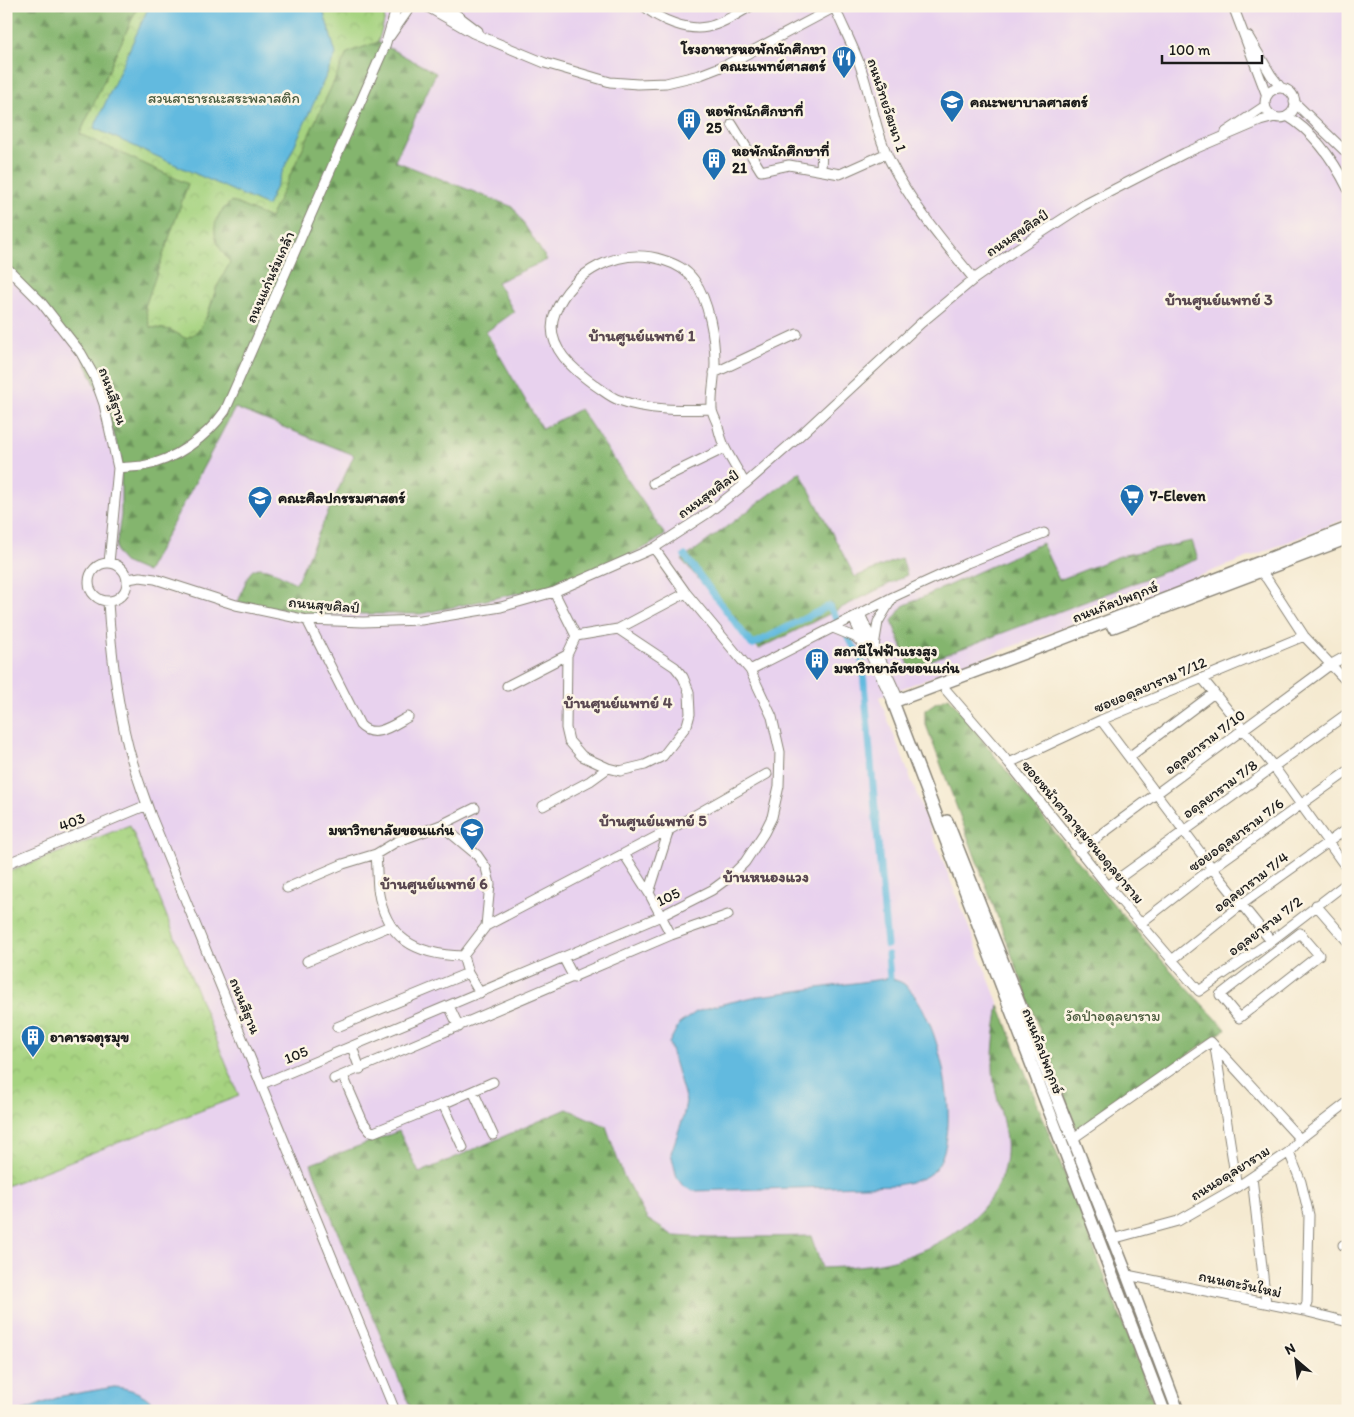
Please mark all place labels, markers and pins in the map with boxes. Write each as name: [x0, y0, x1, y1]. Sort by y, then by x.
place label: โรงอาหารหอพักนักศึกษา คณะแพทย์ศาสตร์: [680, 40, 826, 75]
restaurant icon: โรงอาหารหอพักนักศึกษา คณะแพทย์ศาสตร์: [831, 45, 857, 79]
school or university icon: คณะพยาบาลศาสตร์: [939, 89, 965, 123]
place label: คณะพยาบาลศาสตร์: [970, 93, 1088, 111]
place label: หอพักนักศึกษาที่ 25: [705, 100, 803, 137]
building icon: หอพักนักศึกษาที่ 25: [676, 107, 702, 141]
place label: หอพักนักศึกษาที่ 21: [731, 140, 829, 177]
building icon: หอพักนักศึกษาที่ 21: [701, 147, 727, 181]
supermarket icon: 7-Eleven: [1119, 483, 1145, 517]
school or university icon: คณะศิลปกรรมศาสตร์: [247, 485, 273, 519]
place label: 7-Eleven: [1149, 487, 1206, 505]
place label: คณะศิลปกรรมศาสตร์: [278, 489, 406, 507]
place label: สถานีไฟฟ้าแรงสูง มหาวิทยาลัยขอนแก่น: [834, 642, 960, 677]
building icon: สถานีไฟฟ้าแรงสูง มหาวิทยาลัยขอนแก่น: [804, 647, 830, 681]
school or university icon: มหาวิทยาลัยขอนแก่น: [459, 817, 485, 851]
place label: มหาวิทยาลัยขอนแก่น: [329, 821, 455, 839]
building icon: อาคารจตุรมุข: [20, 1024, 46, 1058]
place label: อาคารจตุรมุข: [50, 1028, 129, 1048]

